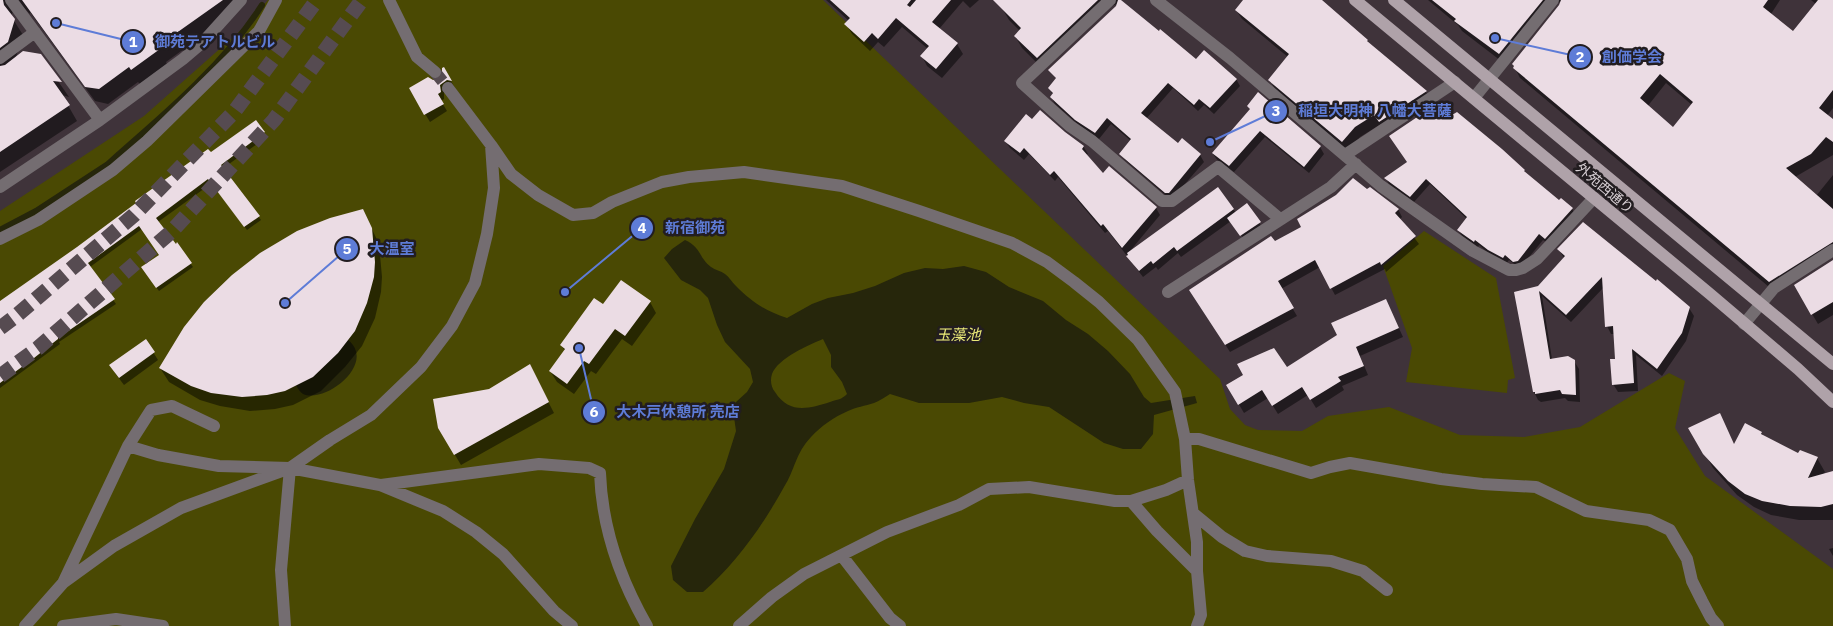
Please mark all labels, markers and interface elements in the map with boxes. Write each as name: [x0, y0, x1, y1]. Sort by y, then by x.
callout: 御苑テアトルビル: [120, 27, 285, 57]
text: 1: [128, 32, 138, 51]
text: 御苑テアトルビル: [155, 32, 275, 51]
callout: 創価学会: [1567, 42, 1672, 72]
text: 2: [1575, 47, 1585, 66]
text: 創価学会: [1602, 47, 1662, 66]
callout: 稲垣大明神 八幡大菩薩: [1264, 96, 1462, 126]
text: 3: [1271, 101, 1281, 120]
text: 稲垣大明神 八幡大菩薩: [1298, 101, 1452, 120]
street label: 外苑西通り: [1572, 159, 1638, 217]
callout: 新宿御苑: [630, 213, 735, 243]
text: 4: [637, 218, 647, 237]
text: 新宿御苑: [665, 218, 725, 237]
callout: 大温室: [335, 234, 425, 264]
text: 5: [342, 239, 352, 258]
text: 大温室: [369, 239, 415, 258]
water label: 玉藻池: [935, 325, 982, 344]
callout: 大木戸休憩所 売店: [581, 397, 750, 427]
text: 6: [589, 402, 599, 421]
text: 大木戸休憩所 売店: [616, 402, 740, 421]

